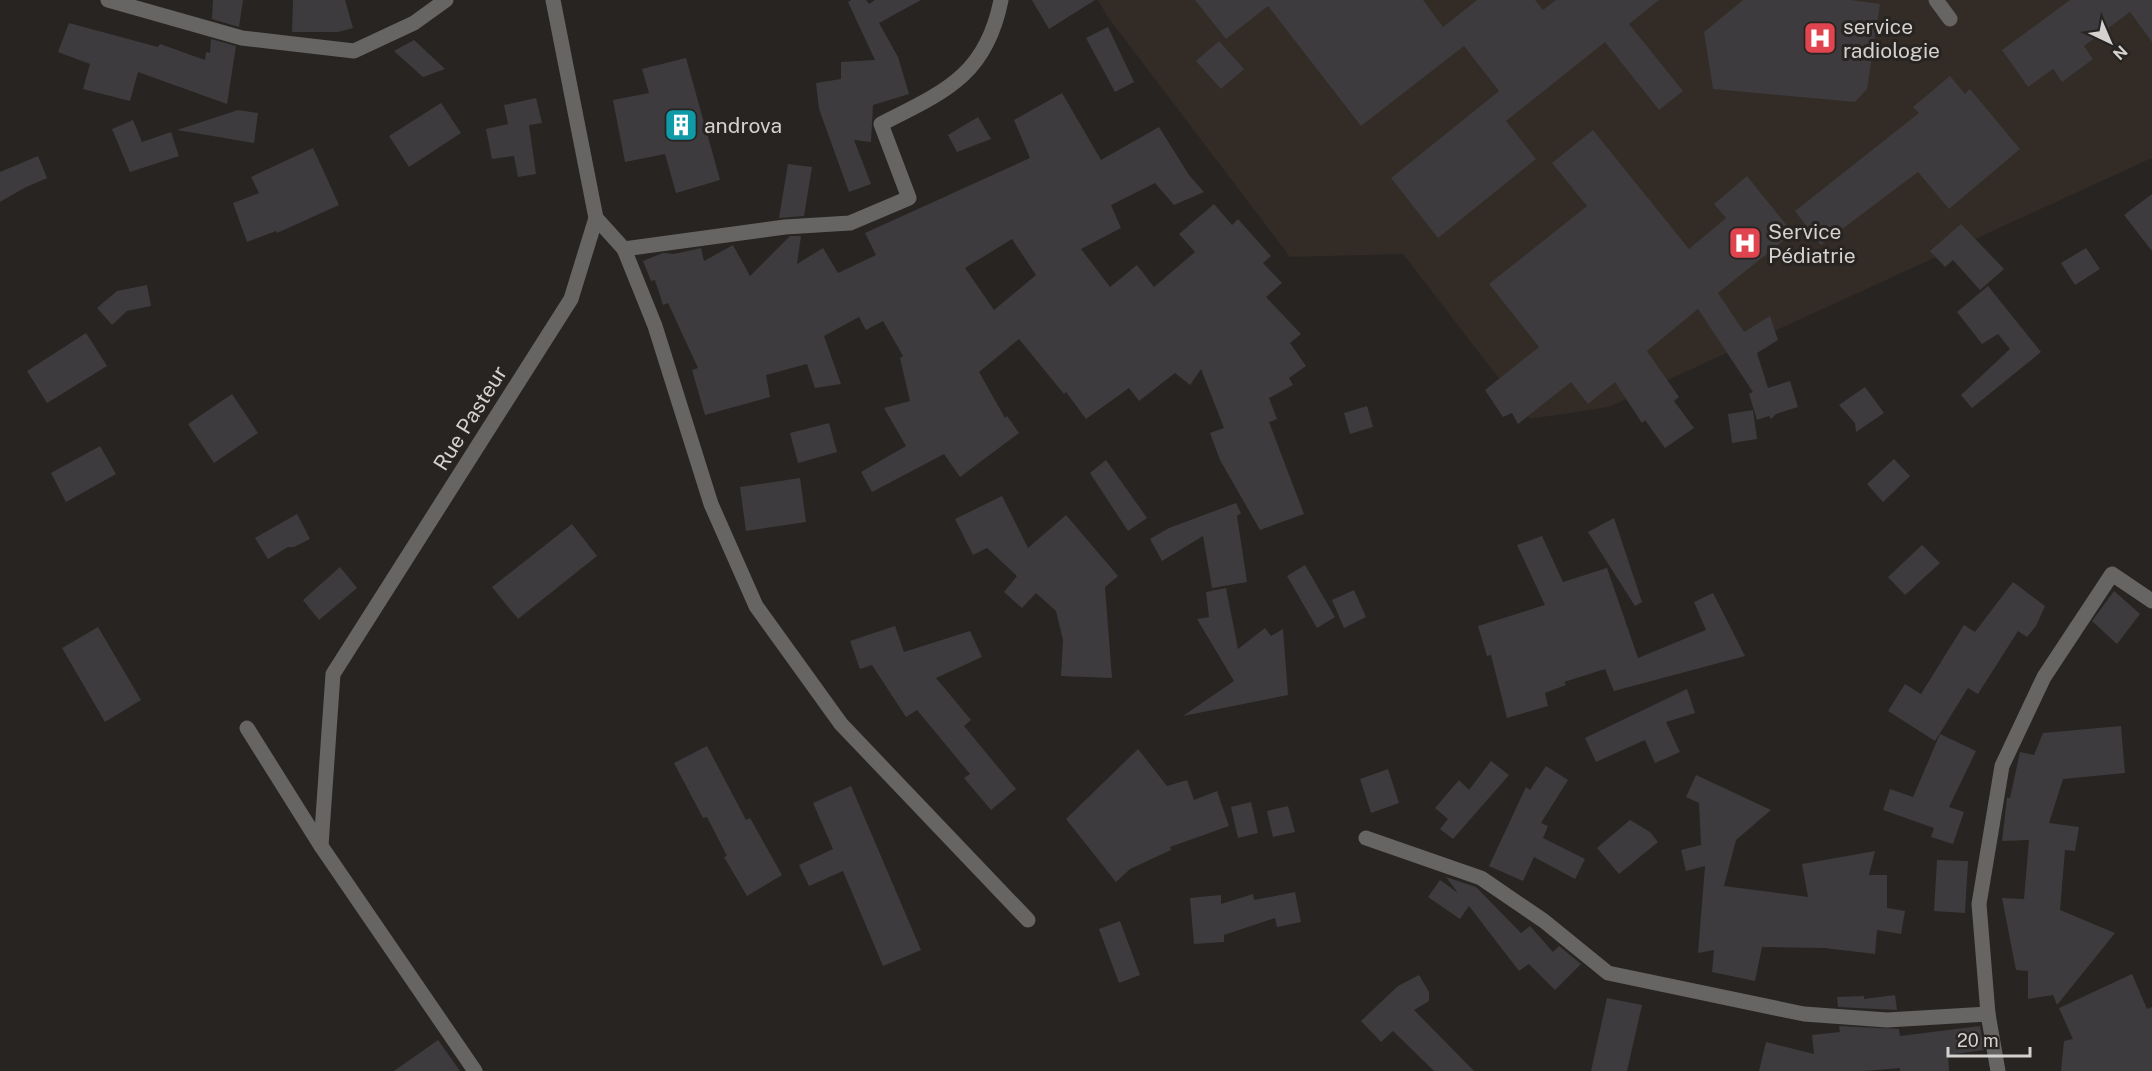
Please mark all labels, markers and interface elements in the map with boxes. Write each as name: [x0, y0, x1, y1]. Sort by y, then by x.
north arrow: [2080, 12, 2140, 72]
place label: service radiologie: [1843, 14, 1940, 63]
hospital icon: service radiologie: [1802, 20, 1838, 56]
text: N: [2109, 41, 2131, 64]
building icon: androva: [663, 107, 699, 143]
place label: androva: [704, 113, 782, 138]
place label: Service Pédiatrie: [1768, 219, 1856, 268]
hospital icon: Service Pédiatrie: [1727, 225, 1763, 261]
street label: Rue Pasteur: [428, 361, 512, 475]
scale bar: [1948, 1020, 2030, 1058]
text: 20 m: [1957, 1030, 1999, 1051]

